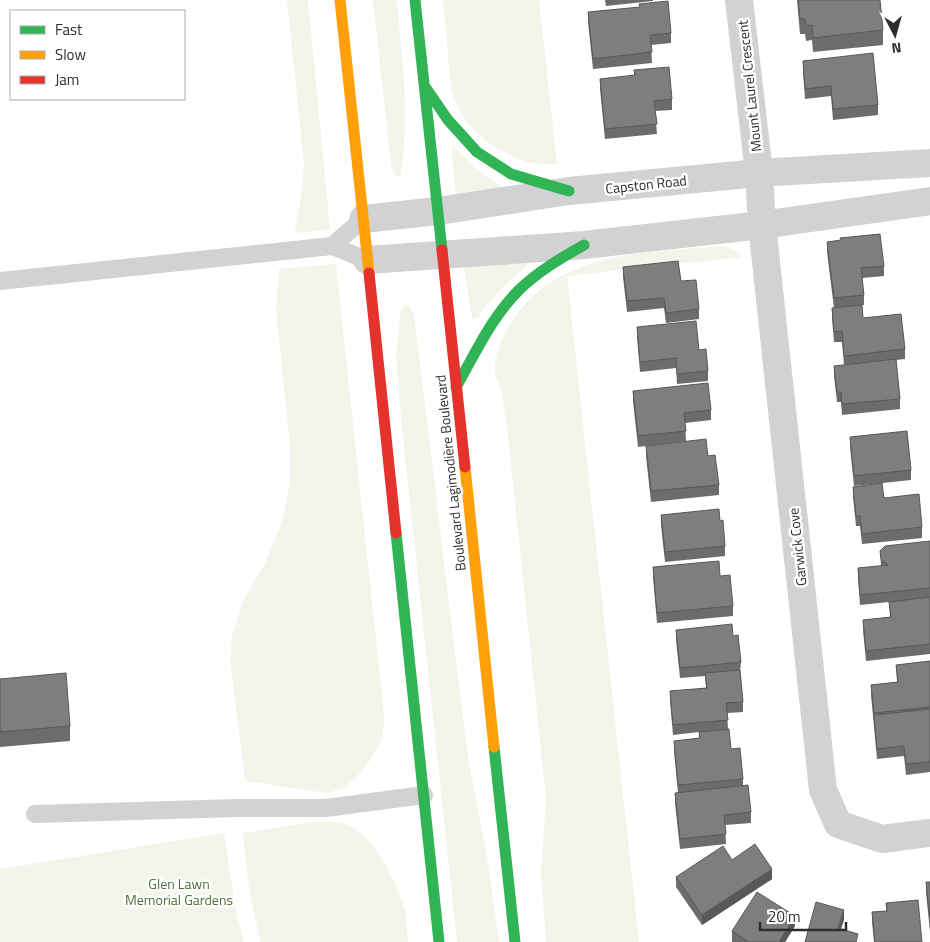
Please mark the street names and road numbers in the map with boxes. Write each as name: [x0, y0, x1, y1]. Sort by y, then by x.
street label: Mount Laurel Crescent: [732, 19, 766, 153]
street label: Capston Road: [604, 169, 688, 199]
street label: Boulevard Lagimodière Boulevard: [429, 374, 471, 572]
street label: Garwick Cove: [782, 507, 812, 587]

